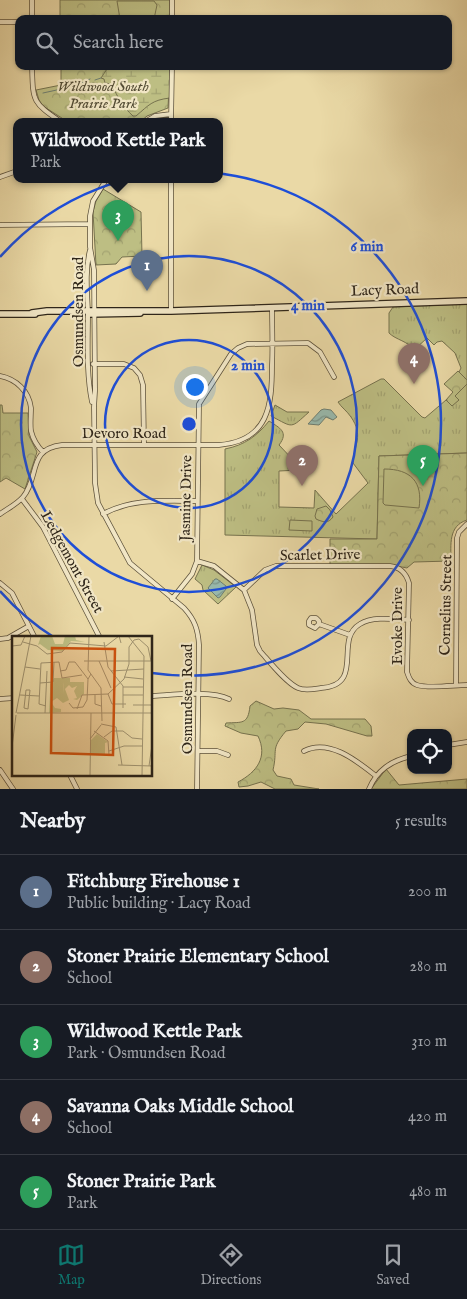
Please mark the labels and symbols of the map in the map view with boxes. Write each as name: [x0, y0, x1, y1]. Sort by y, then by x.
park label: Wildwood South Prairie Park: [57, 77, 149, 113]
pin: 3: [102, 200, 134, 241]
text: 6 min: [350, 237, 384, 256]
pin: 1: [131, 250, 163, 291]
street label: Osmundsen Road: [69, 256, 88, 367]
street label: Lacy Road: [351, 279, 420, 301]
text: 4 min: [291, 296, 325, 315]
pin: 4: [398, 343, 430, 384]
text: 2 min: [231, 356, 265, 375]
your location: [182, 374, 208, 400]
centre of rings: [180, 415, 198, 433]
street label: Devoro Road: [82, 424, 167, 443]
pin: 2: [286, 445, 318, 486]
pin: 5: [407, 445, 439, 486]
street label: Jasmine Drive: [176, 455, 196, 543]
street label: Ledgemont Street: [36, 508, 108, 616]
street label: Scarlet Drive: [280, 545, 360, 565]
street label: Cornelius Street: [436, 554, 456, 656]
street label: Evoke Drive: [388, 587, 407, 665]
inset map: [12, 636, 152, 776]
street label: Osmundsen Road: [178, 643, 197, 754]

